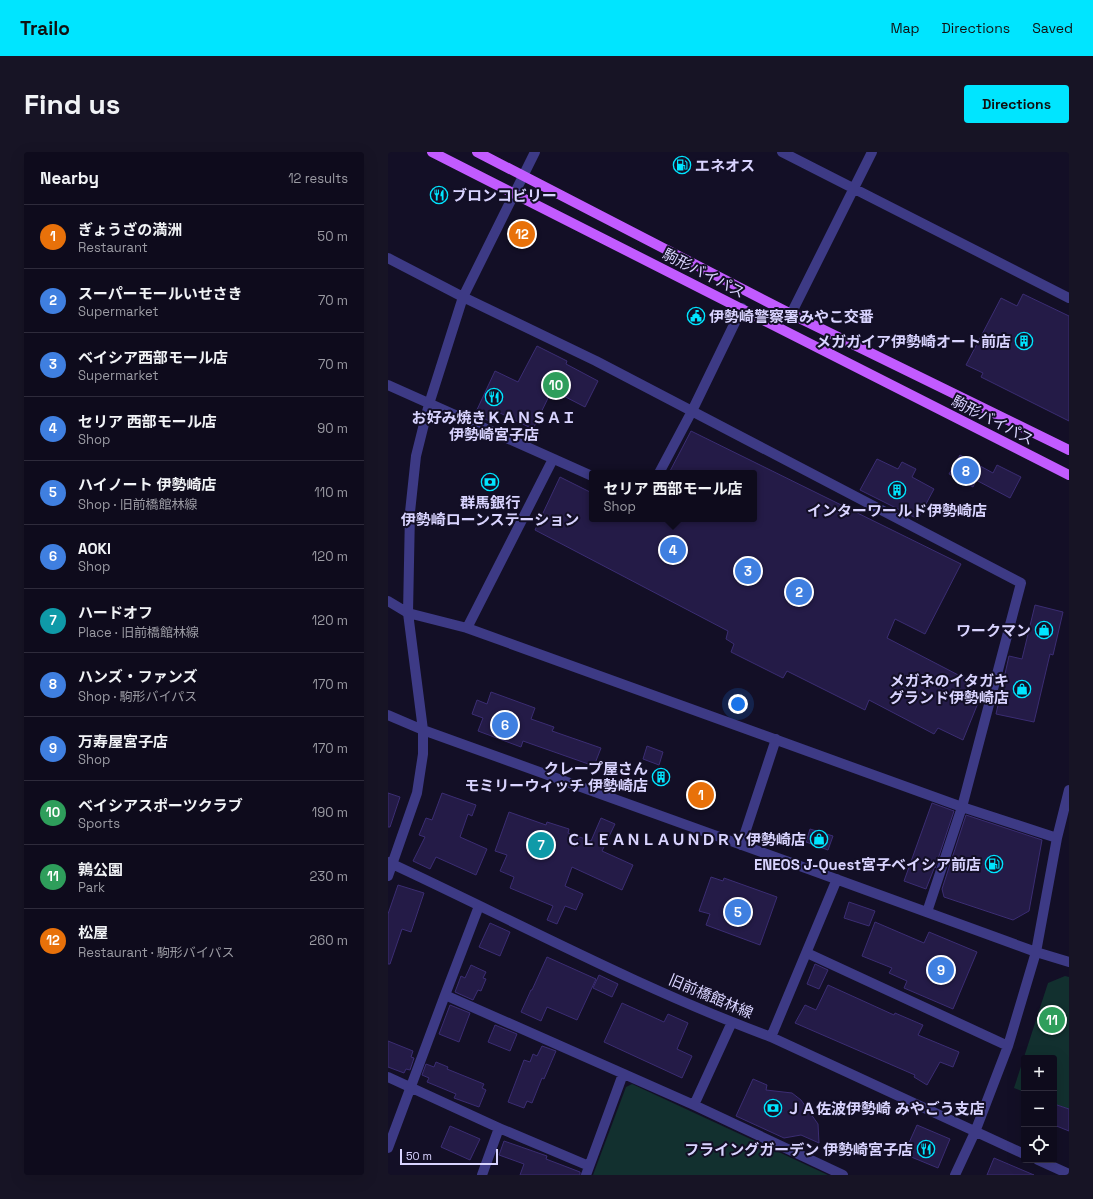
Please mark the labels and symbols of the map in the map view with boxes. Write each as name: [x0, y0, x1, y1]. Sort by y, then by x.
fuel station icon: エネオス: [672, 155, 692, 175]
place label: エネオス: [695, 156, 755, 175]
restaurant icon: ブロンコビリー: [429, 185, 449, 205]
place label: ブロンコビリー: [452, 186, 557, 205]
pin: 12: [509, 219, 535, 249]
street label: 駒形バイパス: [660, 244, 748, 302]
public building icon: 伊勢崎警察署みやこ交番: [686, 306, 706, 326]
place label: 伊勢崎警察署みやこ交番: [709, 307, 874, 326]
building icon: メガガイア伊勢崎オート前店: [1014, 331, 1034, 351]
place label: メガガイア伊勢崎オート前店: [816, 332, 1011, 351]
pin: 10: [543, 370, 569, 400]
restaurant icon: お好み焼きＫＡＮＳＡＩ 伊勢崎宮子店: [484, 387, 504, 407]
street label: 駒形バイパス: [949, 391, 1037, 449]
place label: お好み焼きＫＡＮＳＡＩ 伊勢崎宮子店: [411, 408, 577, 444]
pin: 8: [953, 456, 979, 486]
bank icon: 群馬銀行 伊勢崎ローンステーション: [480, 472, 500, 492]
building icon: インターワールド伊勢崎店: [887, 480, 907, 500]
place label: 群馬銀行 伊勢崎ローンステーション: [401, 493, 579, 529]
place label: インターワールド伊勢崎店: [807, 501, 987, 520]
pin: 4: [660, 535, 686, 565]
pin: 3: [735, 556, 761, 586]
pin: 2: [786, 577, 812, 607]
shop icon: ワークマン: [1034, 620, 1054, 640]
place label: ワークマン: [956, 621, 1031, 640]
place label: メガネのイタガキ グランド伊勢崎店: [889, 671, 1009, 707]
shop icon: メガネのイタガキ グランド伊勢崎店: [1012, 679, 1032, 699]
your location: [728, 694, 748, 714]
pin: 6: [492, 710, 518, 740]
place label: クレープ屋さん モミリーウィッチ 伊勢崎店: [464, 759, 648, 795]
building icon: クレープ屋さん モミリーウィッチ 伊勢崎店: [651, 767, 671, 787]
pin: 1: [688, 780, 714, 810]
shop icon: ＣＬＥＡＮＬＡＵＮＤＲＹ伊勢崎店: [809, 829, 829, 849]
pin: 7: [528, 830, 554, 860]
place label: ＣＬＥＡＮＬＡＵＮＤＲＹ伊勢崎店: [566, 830, 806, 849]
fuel station icon: ENEOS J-Quest宮子ベイシア前店: [984, 854, 1004, 874]
place label: ENEOS J-Quest宮子ベイシア前店: [754, 855, 981, 874]
pin: 5: [725, 897, 751, 927]
pin: 9: [928, 955, 954, 985]
street label: 旧前橋館林線: [666, 970, 756, 1022]
pin: 11: [1039, 1005, 1065, 1035]
bank icon: ＪＡ佐波伊勢崎 みやごう支店: [763, 1098, 783, 1118]
place label: ＪＡ佐波伊勢崎 みやごう支店: [786, 1099, 985, 1118]
restaurant icon: フライングガーデン 伊勢崎宮子店: [916, 1139, 936, 1159]
place label: フライングガーデン 伊勢崎宮子店: [684, 1140, 913, 1159]
scale bar: [400, 1147, 498, 1166]

